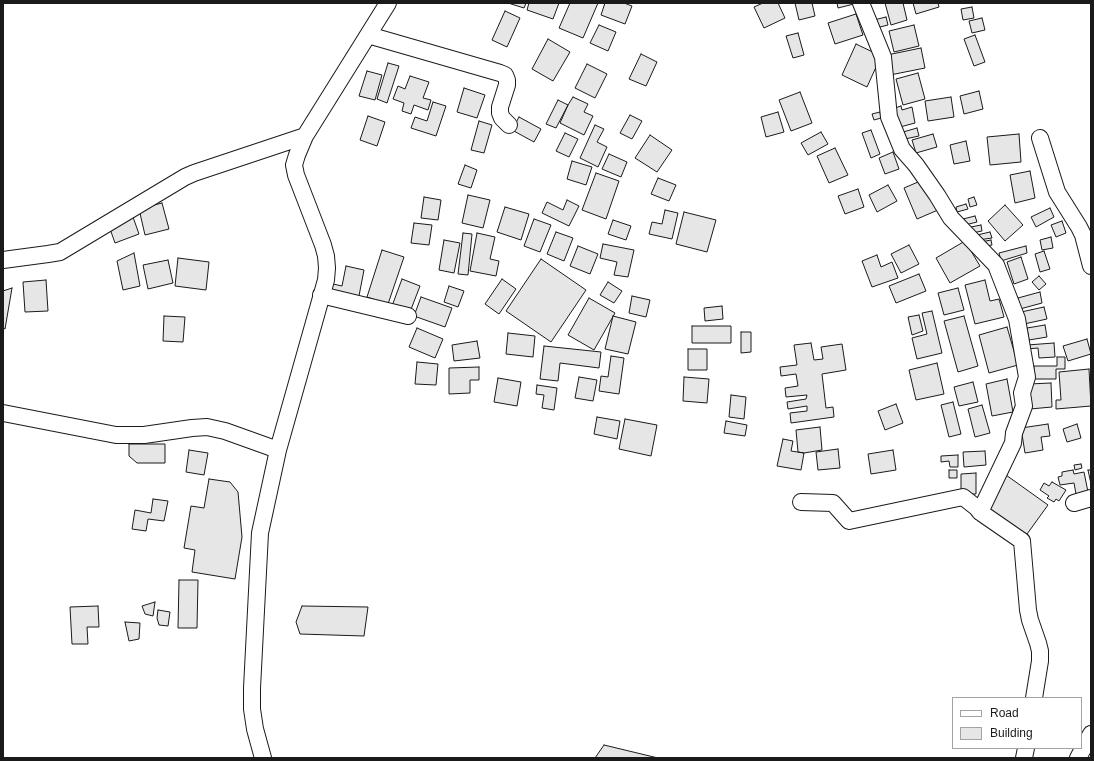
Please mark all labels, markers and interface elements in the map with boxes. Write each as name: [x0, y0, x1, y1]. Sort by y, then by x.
legend: [952, 697, 1082, 749]
text: Road: [990, 706, 1019, 720]
text: Building: [990, 726, 1033, 740]

